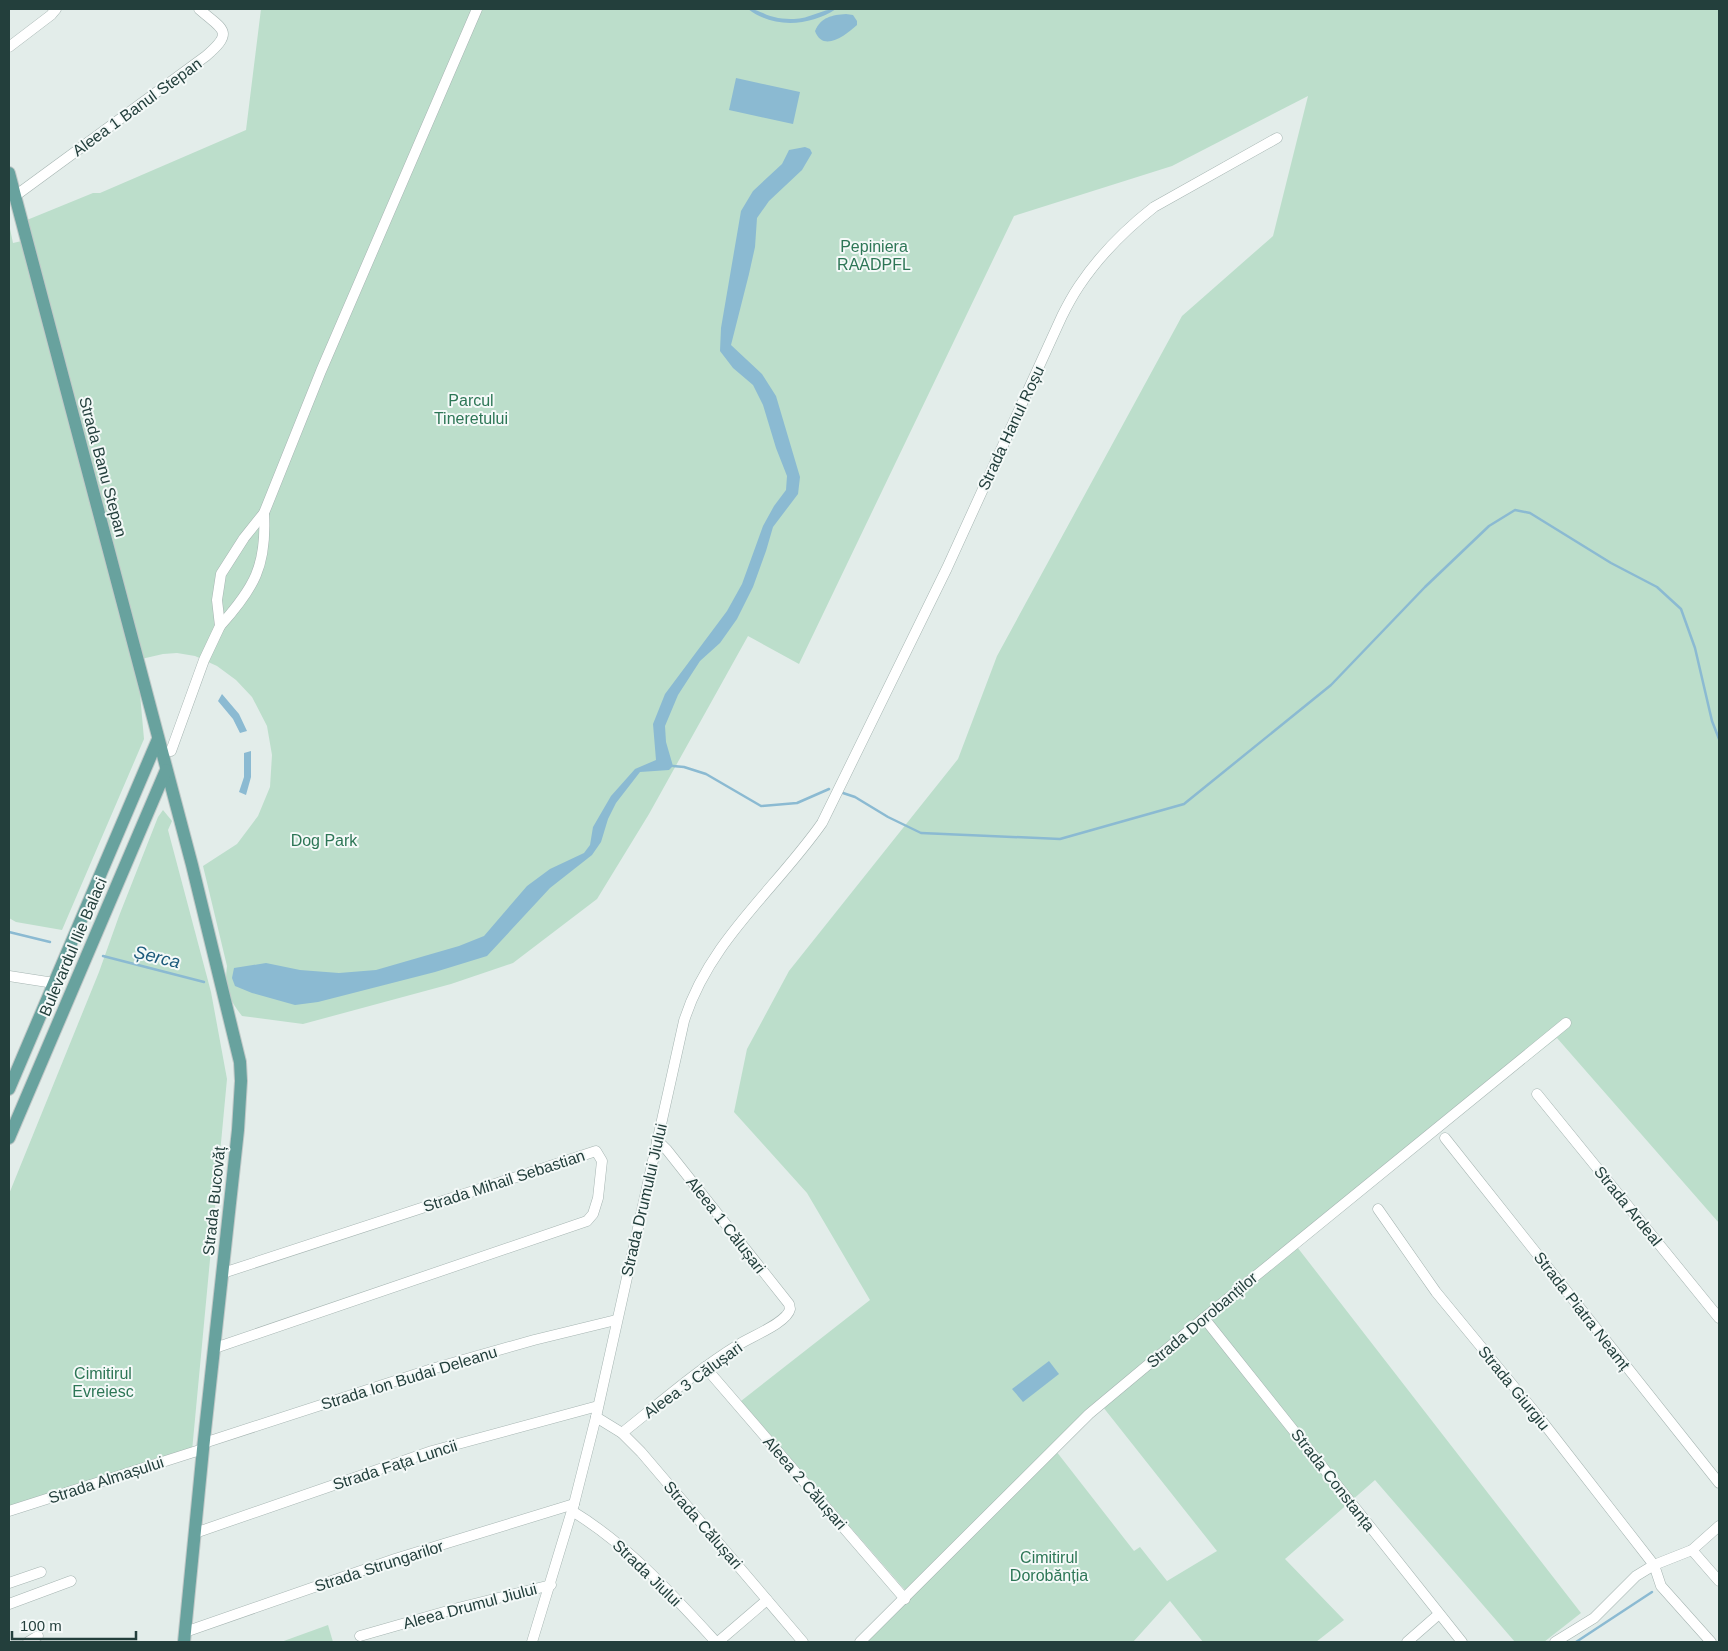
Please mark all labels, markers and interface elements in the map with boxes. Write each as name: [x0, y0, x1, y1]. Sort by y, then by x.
street label: Aleea 1 Banul Stepan: [69, 55, 205, 159]
park label: Pepiniera RAADPFL: [837, 238, 911, 273]
street label: Strada Hanul Roșu: [975, 363, 1047, 493]
park label: Parcul Tineretului: [434, 392, 508, 427]
street label: Strada Banu Stepan: [76, 395, 130, 539]
park label: Dog Park: [291, 832, 358, 849]
street label: Bulevardul Ilie Balaci: [36, 875, 110, 1019]
water label: Șerca: [132, 942, 182, 972]
street label: Strada Drumului Jiului: [618, 1122, 670, 1278]
street label: Strada Bucovăț: [200, 1145, 228, 1256]
street label: Strada Mihail Sebastian: [421, 1147, 587, 1215]
street label: Strada Ardeal: [1591, 1163, 1665, 1249]
street label: Aleea 1 Călușari: [683, 1174, 769, 1276]
street label: Strada Piatra Neamț: [1531, 1249, 1634, 1374]
street label: Strada Dorobanților: [1143, 1268, 1261, 1371]
street label: Aleea 3 Călușari: [641, 1339, 745, 1421]
street label: Strada Ion Budai Deleanu: [319, 1343, 499, 1413]
street label: Strada Giurgiu: [1475, 1343, 1553, 1433]
park label: Cimitirul Evreiesc: [72, 1365, 134, 1400]
street label: Strada Constanța: [1288, 1426, 1378, 1534]
street label: Aleea 2 Călușari: [760, 1433, 850, 1533]
street label: Strada Fața Luncii: [331, 1437, 459, 1493]
street label: Strada Almașului: [46, 1453, 166, 1507]
street label: Strada Călușari: [660, 1478, 746, 1572]
street label: Strada Jiului: [609, 1536, 685, 1610]
street label: Strada Strungarilor: [313, 1537, 446, 1595]
park label: Cimitirul Dorobănția: [1010, 1549, 1088, 1584]
street label: Aleea Drumul Jiului: [401, 1580, 539, 1632]
scale bar: [12, 1608, 136, 1640]
text: 100 m: [20, 1617, 62, 1634]

